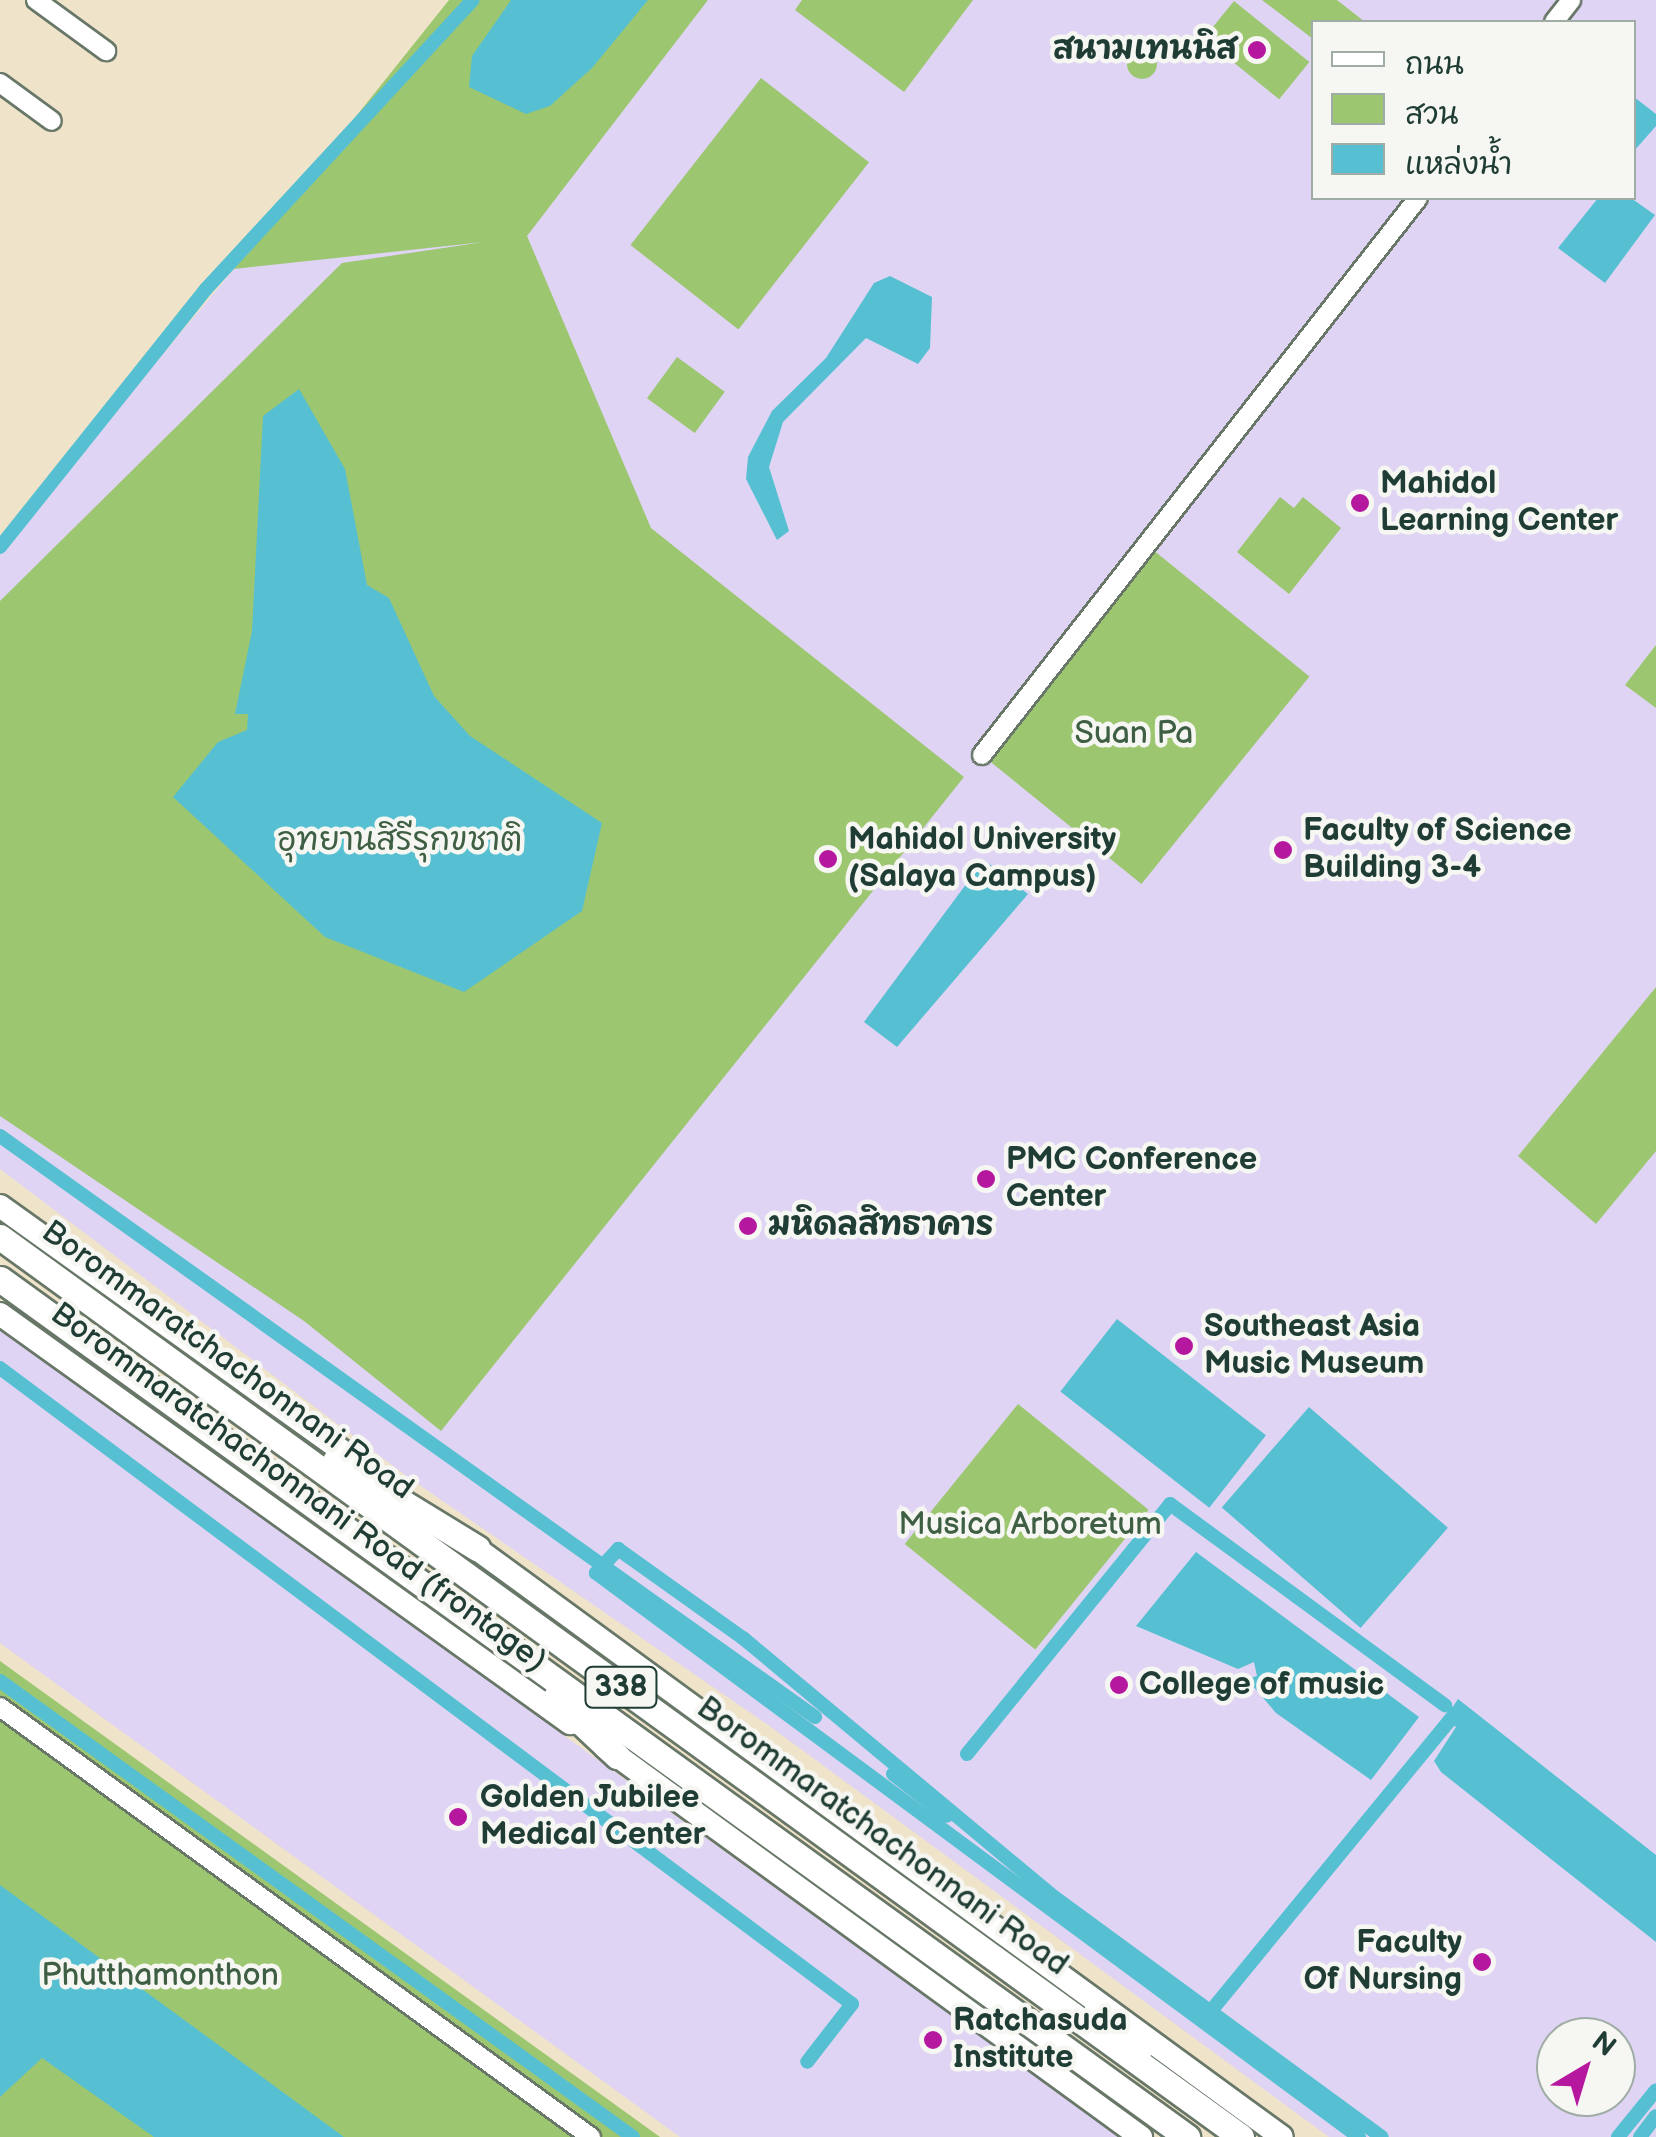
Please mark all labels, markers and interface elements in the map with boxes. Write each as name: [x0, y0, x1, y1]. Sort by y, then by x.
legend: [1311, 20, 1636, 200]
place label: สนามเทนนิส: [1053, 31, 1237, 69]
marker: สนามเทนนิส: [1246, 39, 1268, 61]
text: ถนน: [1405, 47, 1464, 83]
text: สวน: [1405, 97, 1459, 133]
text: แหล่งน้ำ: [1405, 147, 1512, 183]
place label: Mahidol Learning Center: [1380, 466, 1618, 541]
marker: Mahidol Learning Center: [1349, 492, 1371, 514]
park label: Suan Pa: [1075, 715, 1193, 753]
place label: Faculty of Science Building 3-4: [1303, 813, 1573, 888]
park label: อุทยานสิรีรุกขชาติ: [278, 822, 522, 860]
place label: Mahidol University (Salaya Campus): [848, 822, 1116, 897]
marker: Faculty of Science Building 3-4: [1272, 839, 1294, 861]
marker: Mahidol University (Salaya Campus): [817, 848, 839, 870]
place label: PMC Conference Center: [1006, 1142, 1257, 1217]
marker: PMC Conference Center: [975, 1168, 997, 1190]
place label: มหิดลสิทธาคาร: [768, 1207, 994, 1245]
street label: Borommaratchachonnani Road: [34, 1213, 420, 1509]
marker: มหิดลสิทธาคาร: [737, 1215, 759, 1237]
street label: Borommaratchachonnani Road (frontage): [43, 1295, 553, 1681]
place label: Southeast Asia Music Museum: [1204, 1309, 1424, 1384]
marker: Southeast Asia Music Museum: [1173, 1335, 1195, 1357]
park label: Musica Arboretum: [898, 1506, 1162, 1544]
road number: 338: [584, 1662, 658, 1712]
place label: College of music: [1139, 1666, 1384, 1704]
marker: College of music: [1108, 1674, 1130, 1696]
street label: Borommaratchachonnani Road: [689, 1689, 1075, 1985]
place label: Golden Jubilee Medical Center: [480, 1780, 705, 1855]
marker: Golden Jubilee Medical Center: [445, 1804, 471, 1830]
place label: Faculty Of Nursing: [1304, 1925, 1462, 2000]
marker: Faculty Of Nursing: [1471, 1951, 1493, 1973]
park label: Phutthamonthon: [41, 1957, 279, 1995]
place label: Ratchasuda Institute: [953, 2003, 1128, 2078]
north arrow: [1536, 2017, 1636, 2117]
text: N: [1585, 2025, 1622, 2064]
marker: Ratchasuda Institute: [922, 2029, 944, 2051]

